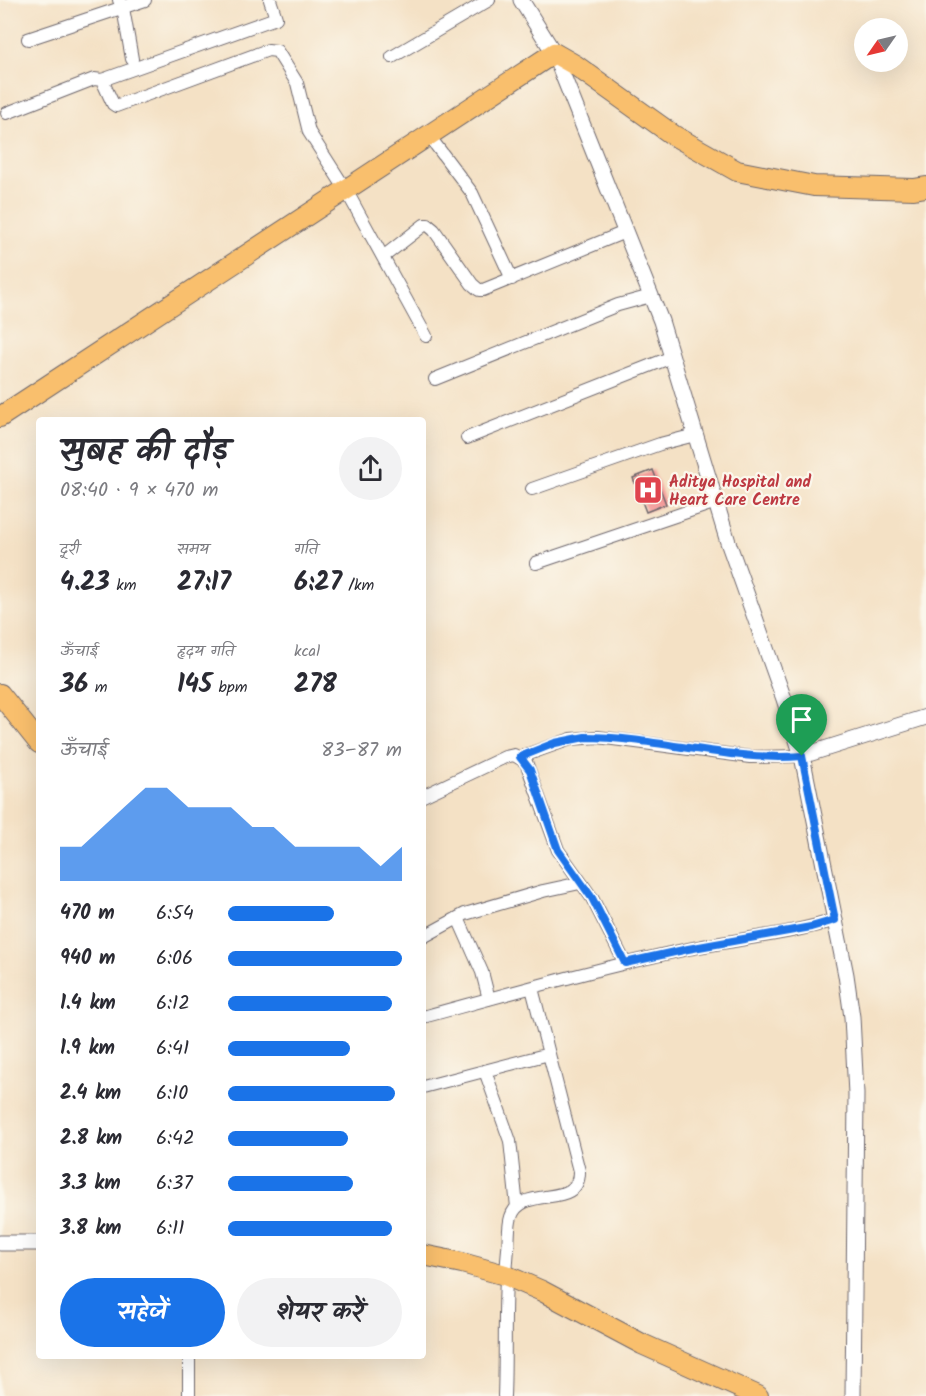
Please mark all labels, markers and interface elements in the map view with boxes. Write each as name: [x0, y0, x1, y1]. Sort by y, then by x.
north arrow: [854, 18, 908, 72]
map controls: [854, 18, 908, 72]
text: सुबह की दौड़: [60, 426, 229, 479]
button: share: [339, 437, 402, 500]
place label: Aditya Hospital and Heart Care Centre: [669, 470, 811, 513]
hospital icon: Aditya Hospital and Heart Care Centre: [632, 474, 664, 506]
text: 08:40 · 9 × 470 m: [60, 475, 219, 507]
text: दूरी: [60, 537, 79, 562]
text: समय: [177, 537, 209, 562]
text: गति: [294, 537, 318, 562]
text: 4.23: [60, 562, 110, 604]
text: 27:17: [177, 562, 231, 604]
text: 6:27: [294, 562, 342, 604]
text: km: [110, 573, 136, 598]
text: /km: [342, 573, 374, 598]
text: ऊँचाई: [60, 639, 98, 664]
text: हृदय गति: [177, 639, 234, 664]
text: kcal: [294, 639, 320, 664]
text: 36: [60, 664, 88, 706]
text: 145: [177, 664, 212, 706]
text: 278: [294, 664, 337, 706]
text: m: [88, 675, 107, 700]
text: bpm: [212, 675, 247, 700]
pin: [776, 694, 827, 756]
icon: arrive: [785, 703, 818, 736]
text: ऊँचाई: [60, 735, 108, 767]
text: 83–87 m: [321, 735, 402, 767]
text: 470 m: [60, 898, 115, 930]
text: 6:54: [156, 898, 194, 930]
text: 940 m: [60, 943, 115, 975]
text: 6:06: [156, 943, 193, 975]
text: 1.4 km: [60, 988, 116, 1020]
text: 6:12: [156, 988, 190, 1020]
text: 1.9 km: [60, 1033, 115, 1065]
text: 6:41: [156, 1033, 189, 1065]
text: 2.4 km: [60, 1078, 121, 1110]
text: 6:10: [156, 1078, 188, 1110]
text: 2.8 km: [60, 1123, 122, 1155]
text: 6:42: [156, 1123, 195, 1155]
text: 3.3 km: [60, 1168, 121, 1200]
text: 6:37: [156, 1168, 193, 1200]
text: 3.8 km: [60, 1213, 121, 1245]
text: 6:11: [156, 1213, 185, 1245]
button: सहेजें: [60, 1278, 225, 1347]
button: शेयर करें: [237, 1278, 402, 1347]

